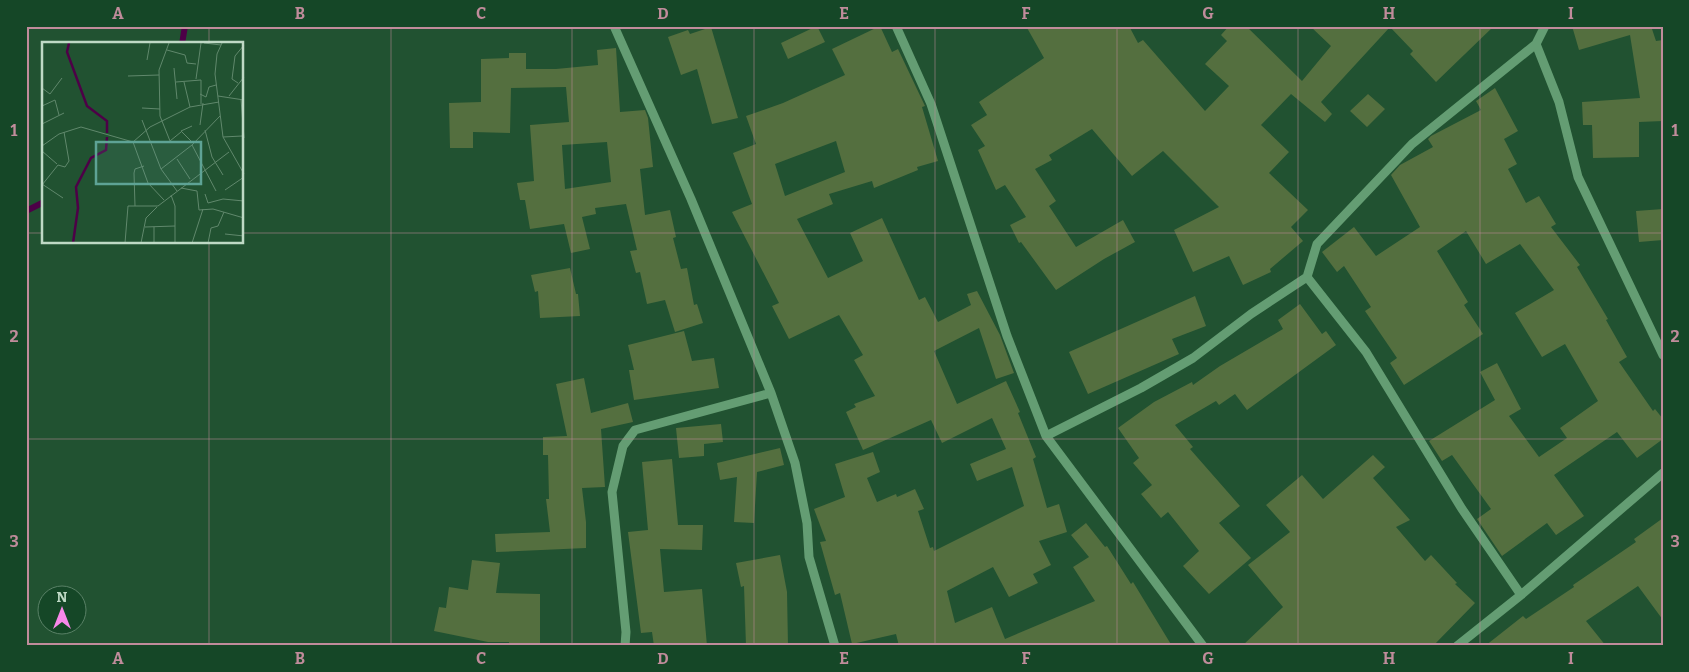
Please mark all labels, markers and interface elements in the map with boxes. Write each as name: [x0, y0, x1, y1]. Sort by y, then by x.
text: A: [112, 4, 124, 23]
text: B: [295, 4, 305, 23]
text: C: [476, 4, 486, 23]
text: D: [657, 4, 669, 23]
text: E: [839, 4, 849, 23]
text: F: [1022, 4, 1031, 23]
text: G: [1202, 4, 1214, 23]
text: H: [1383, 4, 1396, 23]
text: I: [1568, 4, 1574, 23]
inset map: [42, 42, 244, 244]
text: 1: [11, 121, 18, 140]
text: 1: [1672, 121, 1679, 140]
text: 2: [9, 327, 19, 346]
text: 2: [1670, 327, 1680, 346]
text: 3: [9, 532, 19, 551]
text: 3: [1670, 532, 1680, 551]
north arrow: [38, 584, 88, 634]
text: N: [57, 589, 68, 606]
text: A: [112, 649, 124, 668]
text: B: [295, 649, 305, 668]
text: C: [476, 649, 486, 668]
text: D: [657, 649, 669, 668]
text: E: [839, 649, 849, 668]
text: F: [1022, 649, 1031, 668]
text: G: [1202, 649, 1214, 668]
text: H: [1383, 649, 1396, 668]
text: I: [1568, 649, 1574, 668]

